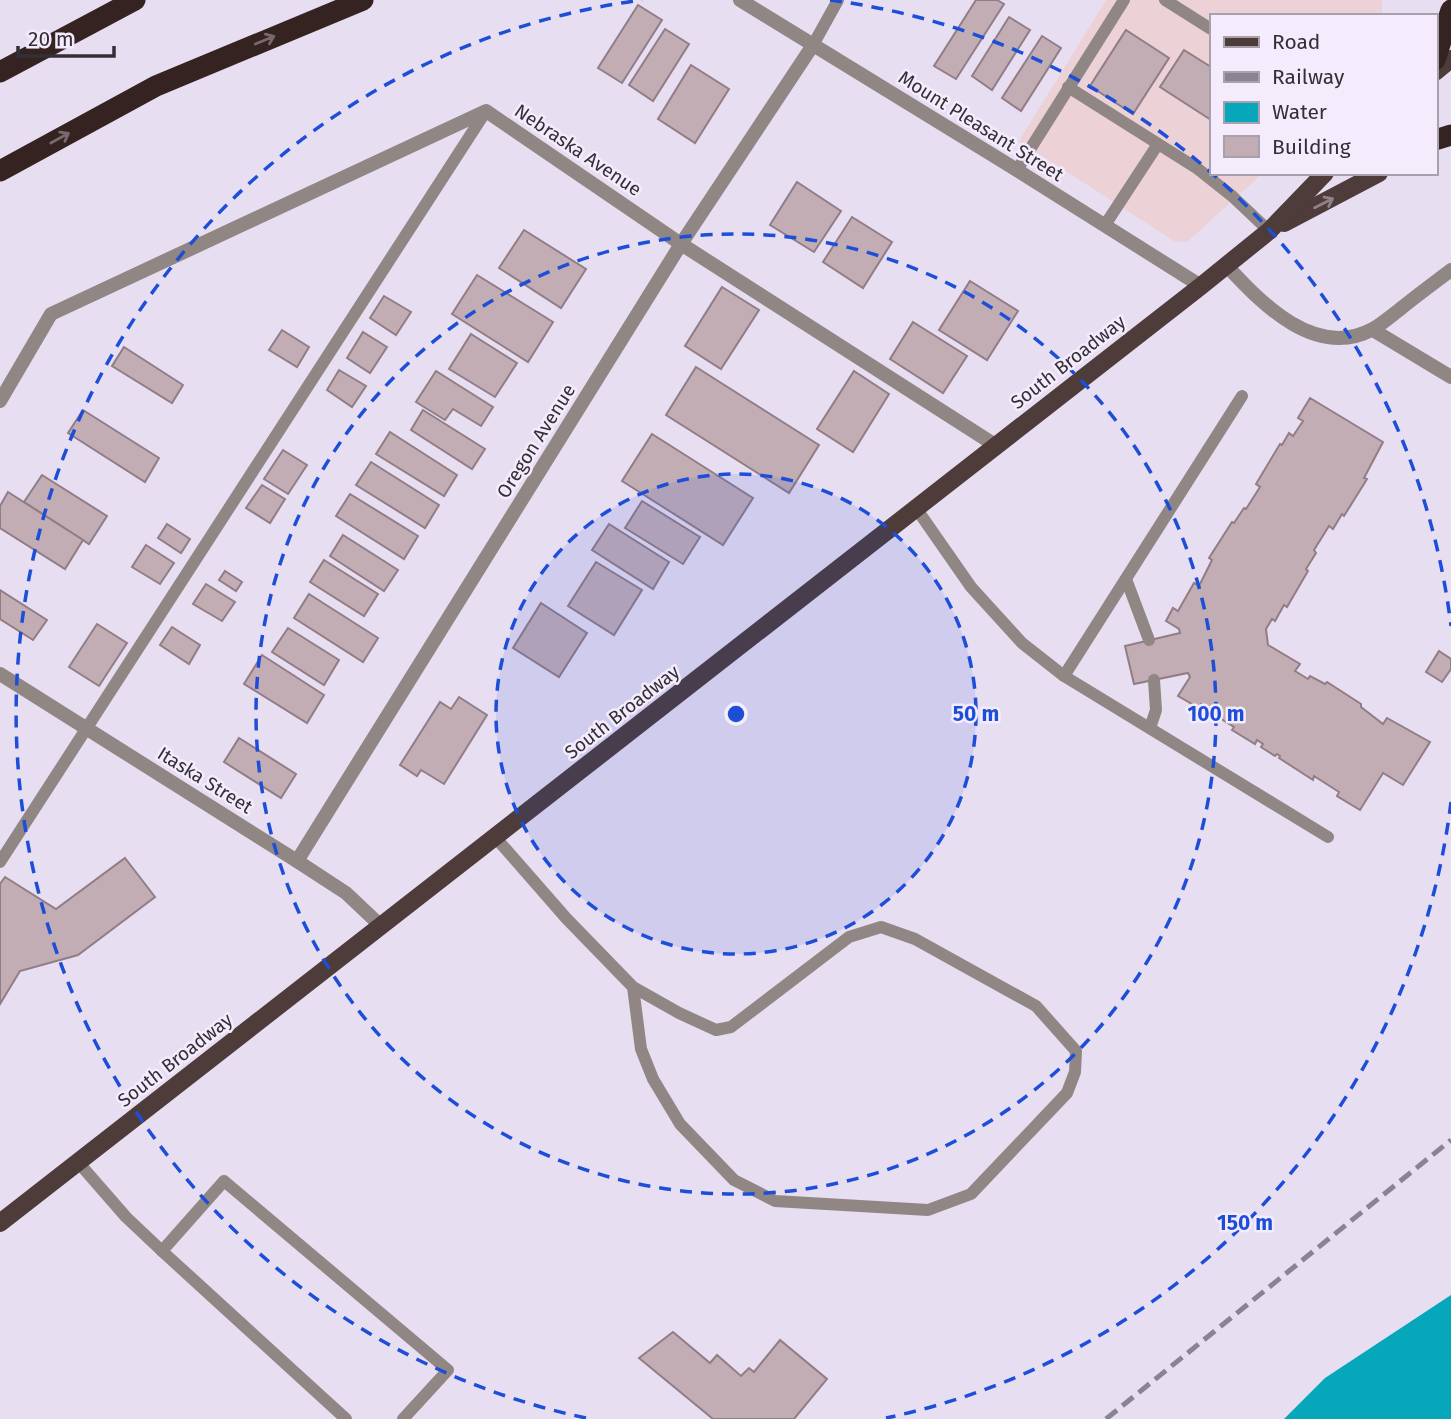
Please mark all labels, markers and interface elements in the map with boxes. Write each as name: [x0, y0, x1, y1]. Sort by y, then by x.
scale bar: [18, 14, 114, 58]
legend: [1210, 14, 1437, 175]
text: 20 m: [28, 26, 74, 52]
text: Road: [1272, 29, 1320, 55]
one-way arrow: [254, 33, 275, 46]
text: Railway: [1272, 64, 1345, 90]
street label: Mount Pleasant Street: [894, 66, 1068, 186]
street label: Nebraska Avenue: [510, 99, 646, 201]
text: Water: [1272, 99, 1327, 125]
one-way arrow: [49, 131, 70, 144]
text: Building: [1272, 134, 1351, 160]
one-way arrow: [1313, 195, 1334, 209]
street label: South Broadway: [1006, 310, 1130, 414]
street label: Oregon Avenue: [492, 380, 580, 502]
street label: South Broadway: [560, 660, 684, 764]
text: 50 m: [953, 701, 999, 727]
text: 100 m: [1187, 701, 1245, 727]
centre of rings: [724, 702, 748, 726]
street label: Itaska Street: [153, 742, 257, 818]
street label: South Broadway: [113, 1008, 237, 1112]
text: 150 m: [1217, 1210, 1273, 1236]

